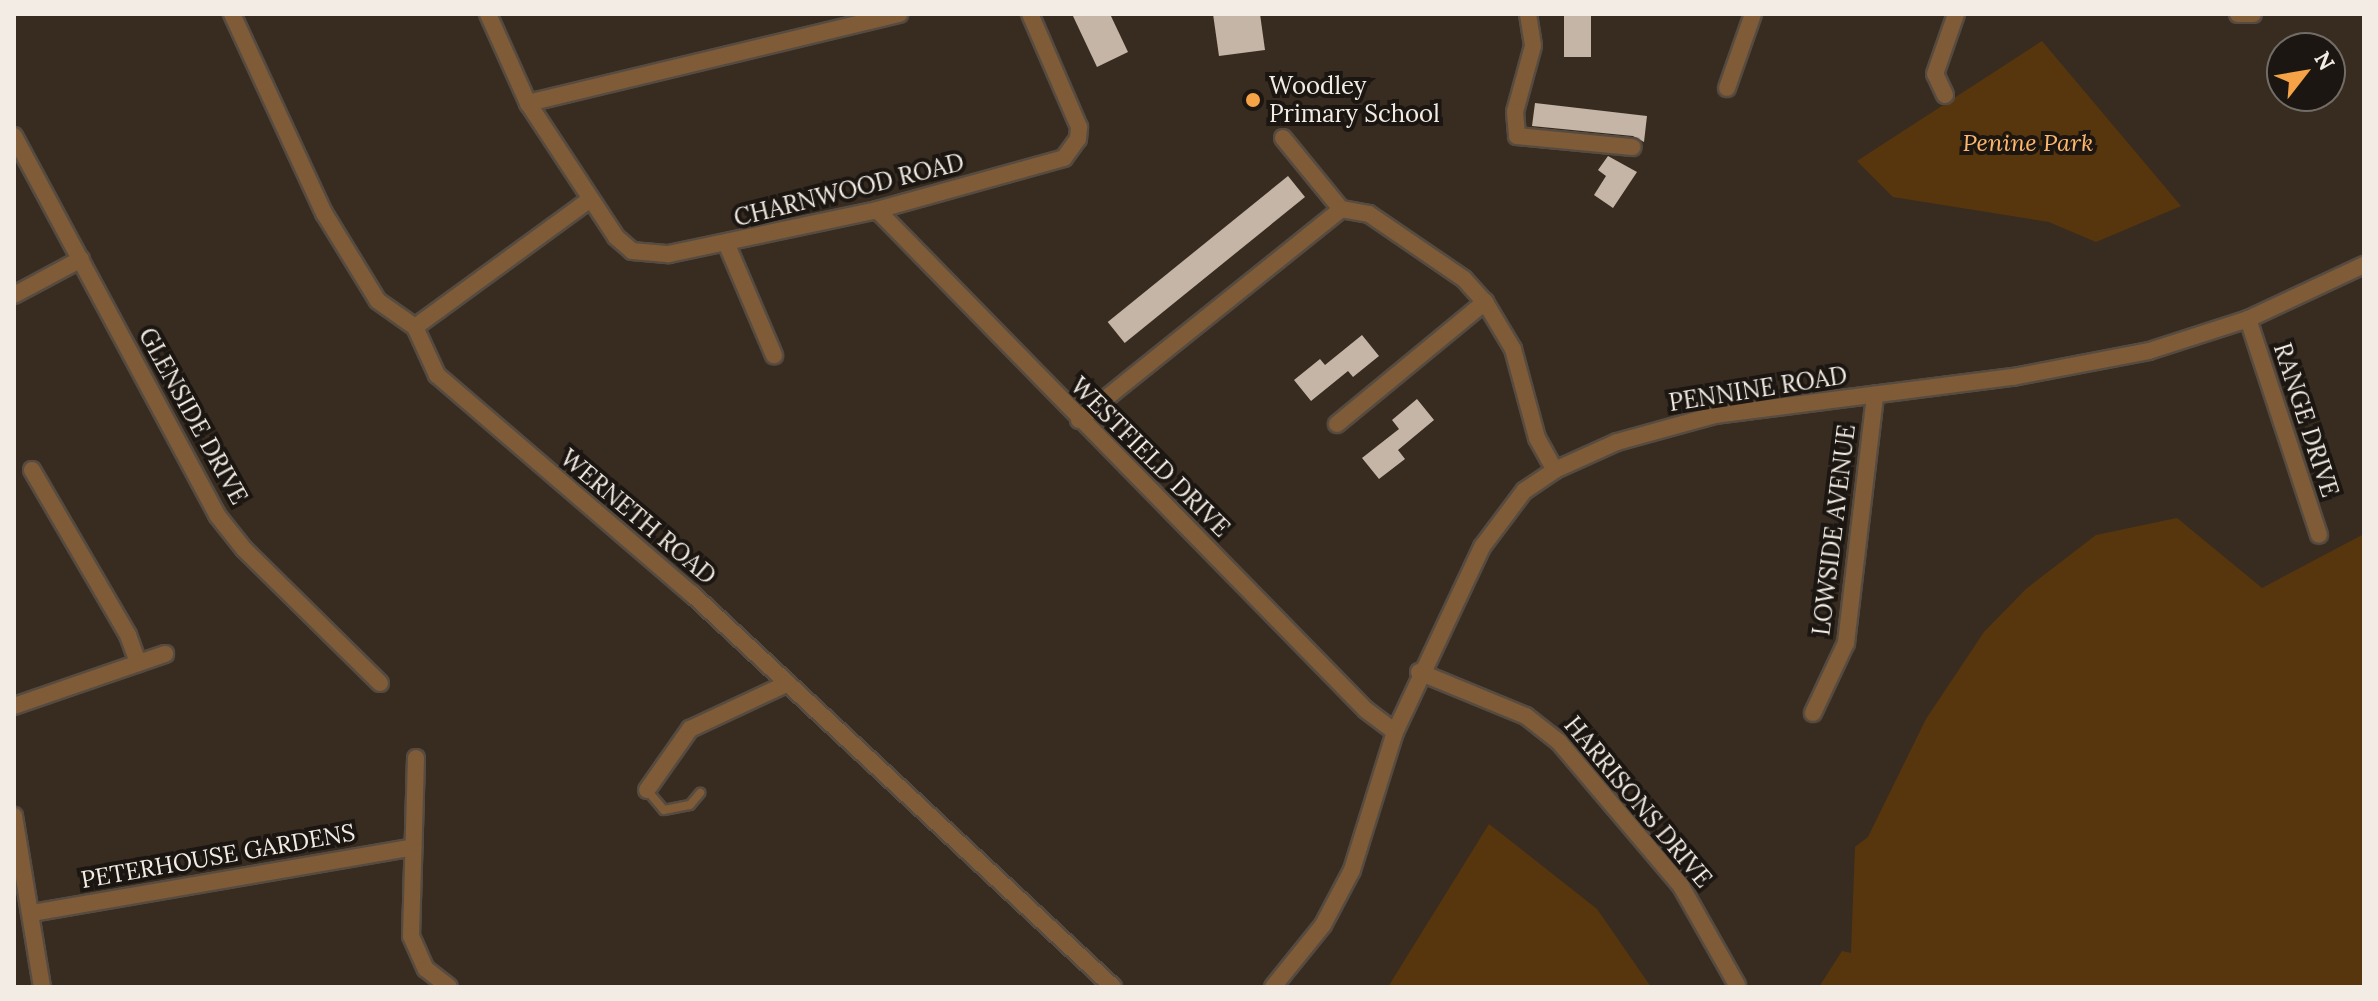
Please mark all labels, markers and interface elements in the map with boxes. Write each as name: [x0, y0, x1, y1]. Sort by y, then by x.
north arrow: [2266, 32, 2346, 112]
text: N: [2308, 46, 2341, 75]
place label: Woodley Primary School: [1269, 72, 1440, 128]
marker: Woodley Primary School: [1244, 91, 1262, 109]
park label: Penine Park: [1963, 129, 2093, 157]
street label: CHARNWOOD ROAD: [731, 147, 967, 233]
street label: GLENSIDE DRIVE: [133, 323, 253, 509]
street label: RANGE DRIVE: [2268, 339, 2344, 501]
street label: PENNINE ROAD: [1667, 361, 1849, 417]
street label: WESTFIELD DRIVE: [1064, 371, 1236, 543]
street label: LOWSIDE AVENUE: [1807, 423, 1861, 637]
street label: WERNETH ROAD: [554, 444, 722, 590]
street label: HARRISONS DRIVE: [1558, 711, 1718, 893]
street label: PETERHOUSE GARDENS: [79, 818, 357, 894]

